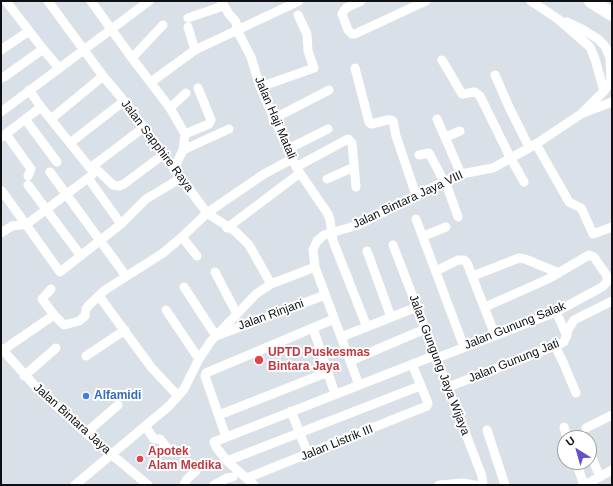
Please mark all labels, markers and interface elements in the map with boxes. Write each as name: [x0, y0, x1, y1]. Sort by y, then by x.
street label: Jalan Haji Matali: [251, 75, 299, 161]
street label: Jalan Sapphire Raya: [118, 97, 196, 195]
street label: Jalan Bintara Jaya VIII: [351, 168, 465, 232]
street label: Jalan Gungung Jaya Wijaya: [406, 293, 472, 437]
street label: Jalan Rinjani: [236, 296, 306, 334]
street label: Jalan Gunung Salak: [462, 299, 568, 353]
street label: Jalan Gunung Jati: [466, 336, 562, 386]
place label: UPTD Puskesmas Bintara Jaya: [268, 346, 370, 374]
marker: UPTD Puskesmas Bintara Jaya: [253, 354, 265, 366]
street label: Jalan Bintara Jaya: [30, 381, 114, 457]
place label: Alfamidi: [94, 389, 141, 403]
marker: Alfamidi: [81, 391, 91, 401]
street label: Jalan Listrik III: [299, 422, 375, 464]
north arrow: [557, 430, 597, 470]
text: U: [564, 434, 577, 448]
place label: Apotek Alam Medika: [148, 445, 221, 473]
marker: Apotek Alam Medika: [135, 454, 145, 464]

